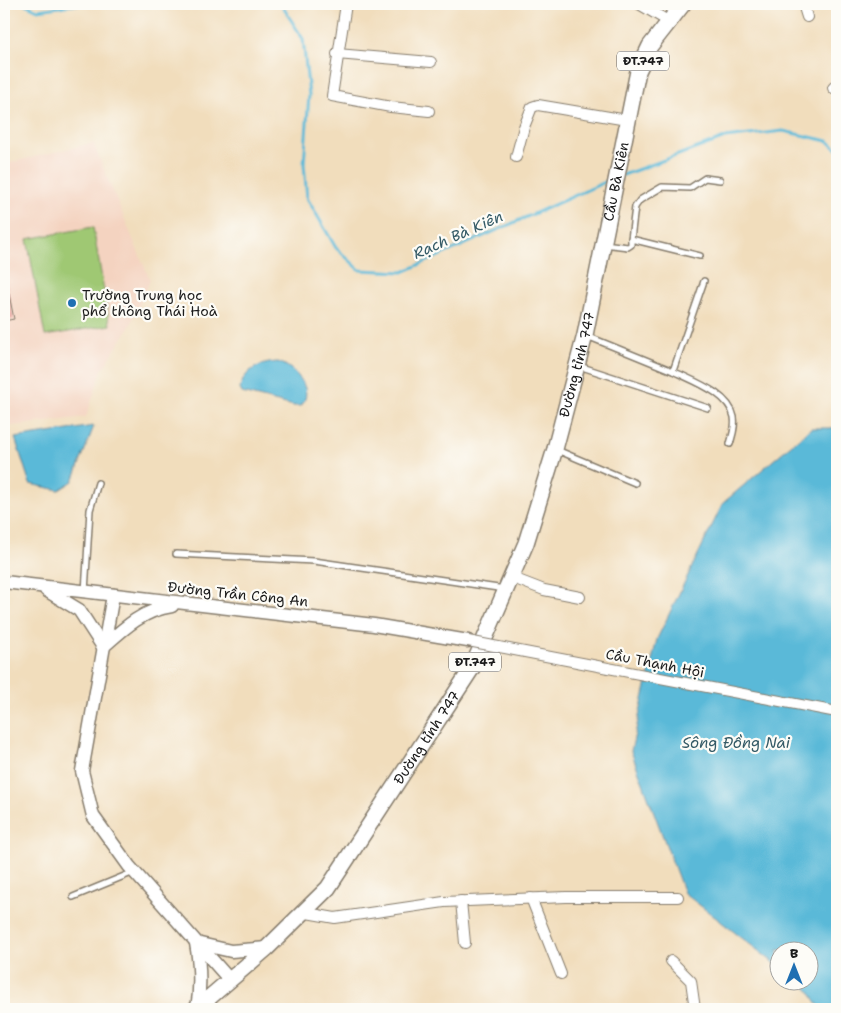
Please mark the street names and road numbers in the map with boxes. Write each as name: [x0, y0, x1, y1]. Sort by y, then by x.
road number: ĐT.747: [617, 51, 669, 70]
street label: Cầu Bà Kiên: [599, 140, 633, 223]
street label: Đường tỉnh 747: [555, 310, 598, 419]
street label: Đường Trần Công An: [167, 578, 309, 610]
street label: Cầu Thạnh Hội: [604, 645, 706, 681]
road number: ĐT.747: [449, 652, 501, 672]
street label: Đường tỉnh 747: [389, 687, 464, 788]

